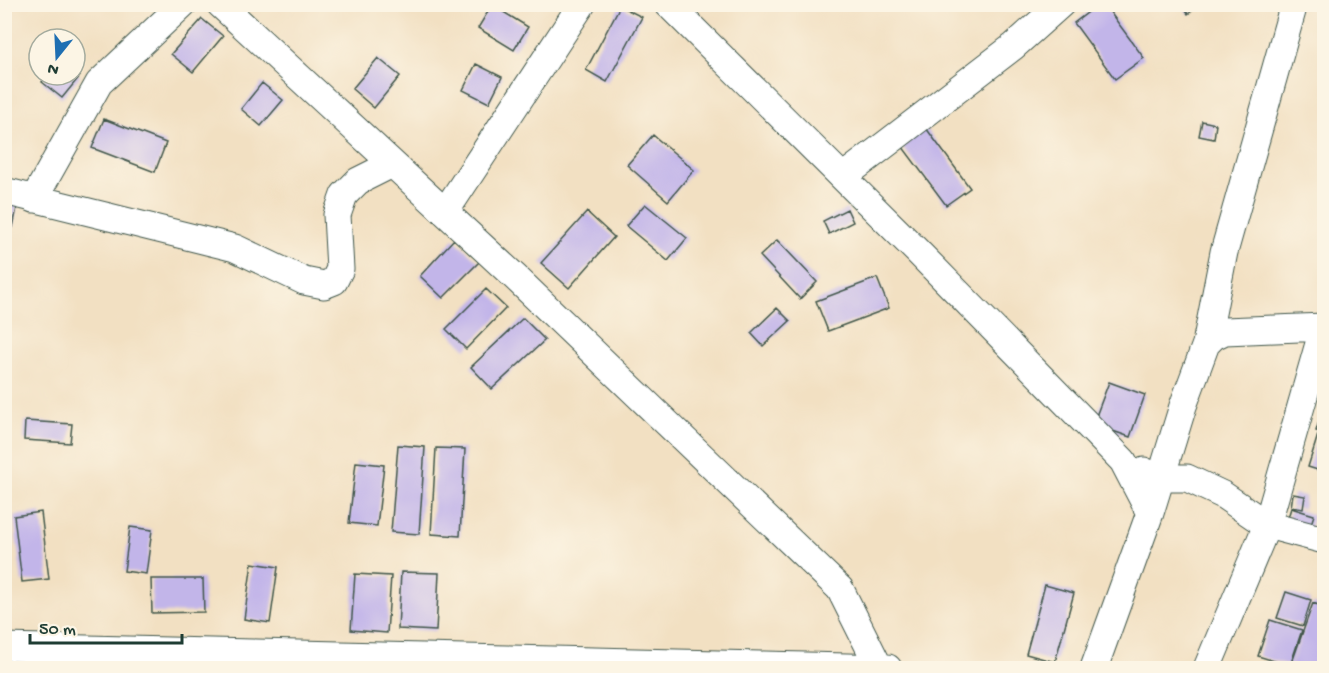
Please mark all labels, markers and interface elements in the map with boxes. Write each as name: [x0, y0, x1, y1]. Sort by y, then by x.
north arrow: [27, 27, 87, 87]
text: N: [45, 57, 61, 79]
scale bar: [30, 607, 182, 645]
text: 50 m: [39, 620, 76, 641]

